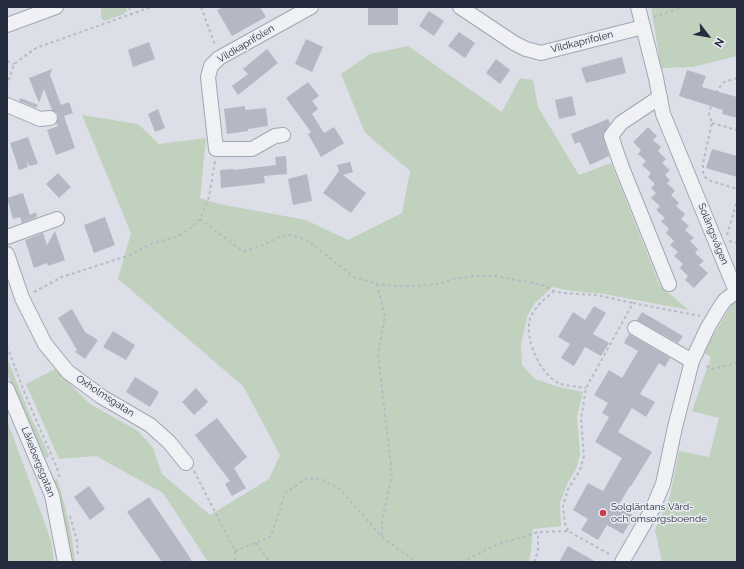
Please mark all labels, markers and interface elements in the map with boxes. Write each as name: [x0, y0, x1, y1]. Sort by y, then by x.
north arrow: [688, 16, 728, 56]
street label: Vildkaprifolen: [215, 22, 277, 66]
street label: Vildkaprifolen: [549, 28, 615, 56]
text: N: [711, 35, 726, 49]
street label: Solängsvägen: [695, 201, 731, 267]
street label: Oxholmsgatan: [74, 373, 136, 419]
street label: Låkebergsgatan: [18, 425, 58, 499]
place label: Solgläntans Vård- och omsorgsboende: [611, 501, 707, 524]
marker: Solgläntans Vård- och omsorgsboende: [598, 508, 608, 518]

